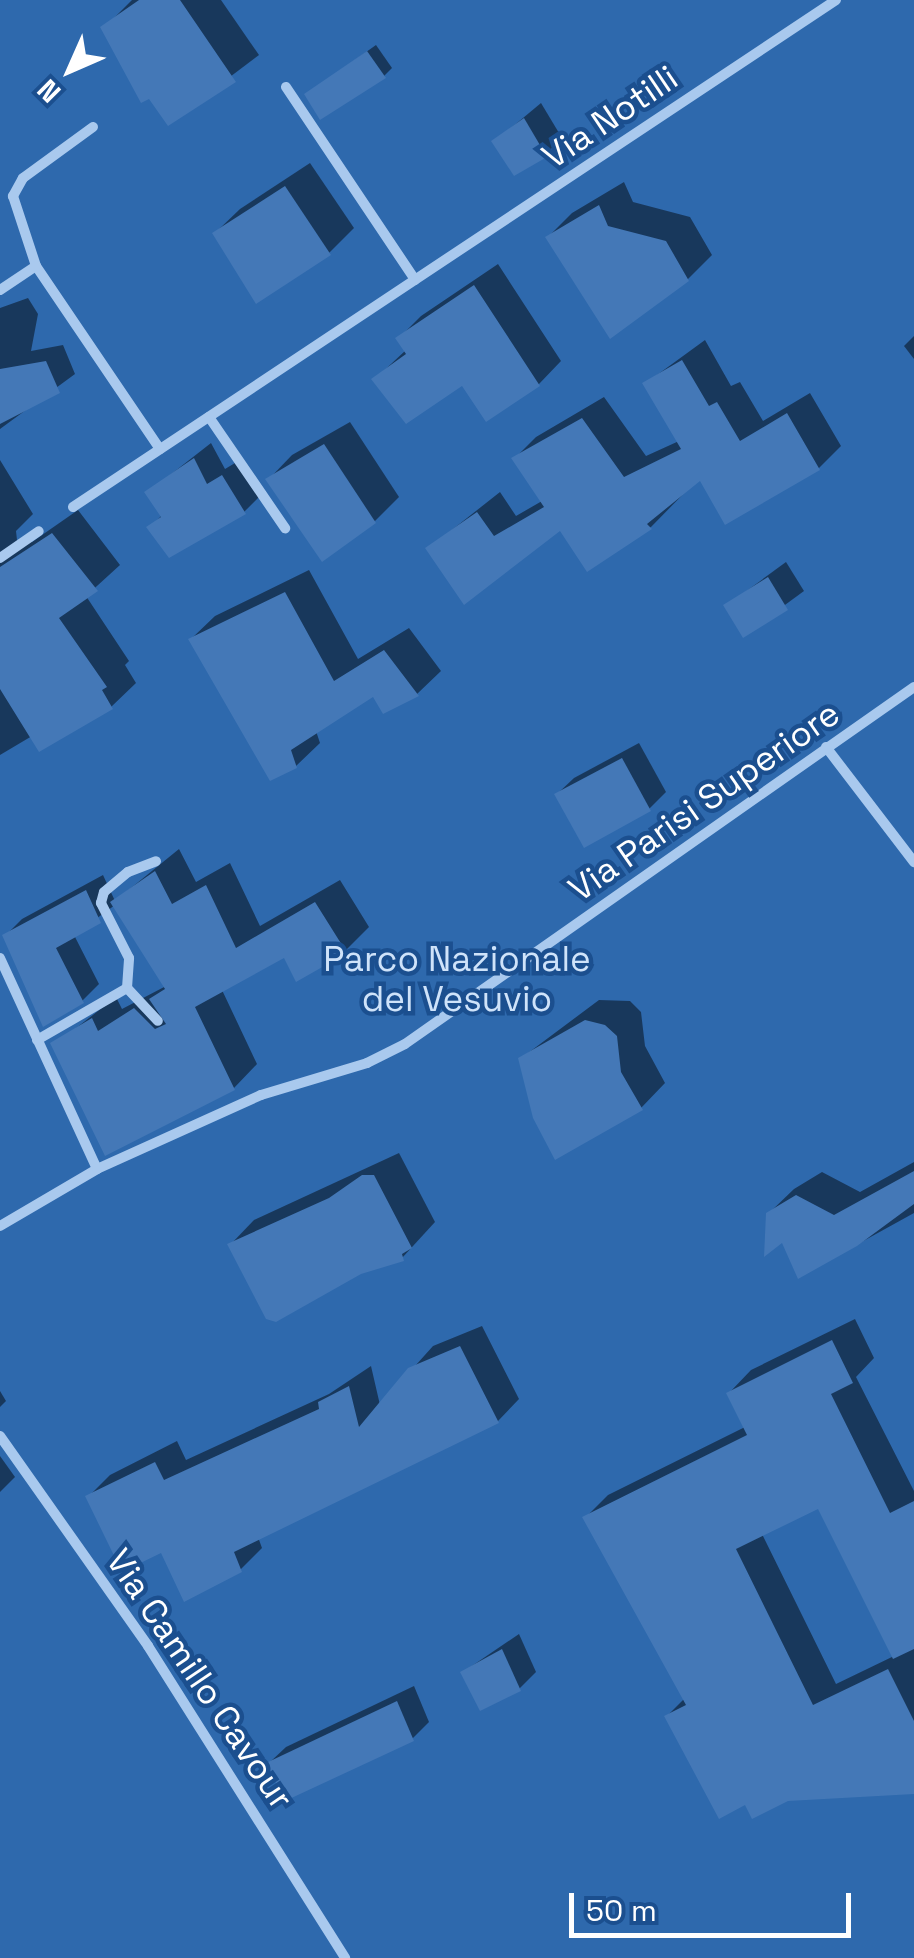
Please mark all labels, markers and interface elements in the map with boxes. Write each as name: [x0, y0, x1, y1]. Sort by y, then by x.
north arrow: [20, 20, 120, 120]
street label: Via Notilli: [534, 57, 686, 177]
text: N: [29, 72, 68, 111]
street label: Via Parisi Superiore: [561, 692, 847, 910]
park label: Parco Nazionale del Vesuvio: [323, 938, 591, 1020]
street label: Via Camillo Cavour: [97, 1541, 303, 1817]
scale bar: [574, 1873, 856, 1935]
text: 50 m: [586, 1891, 657, 1930]

